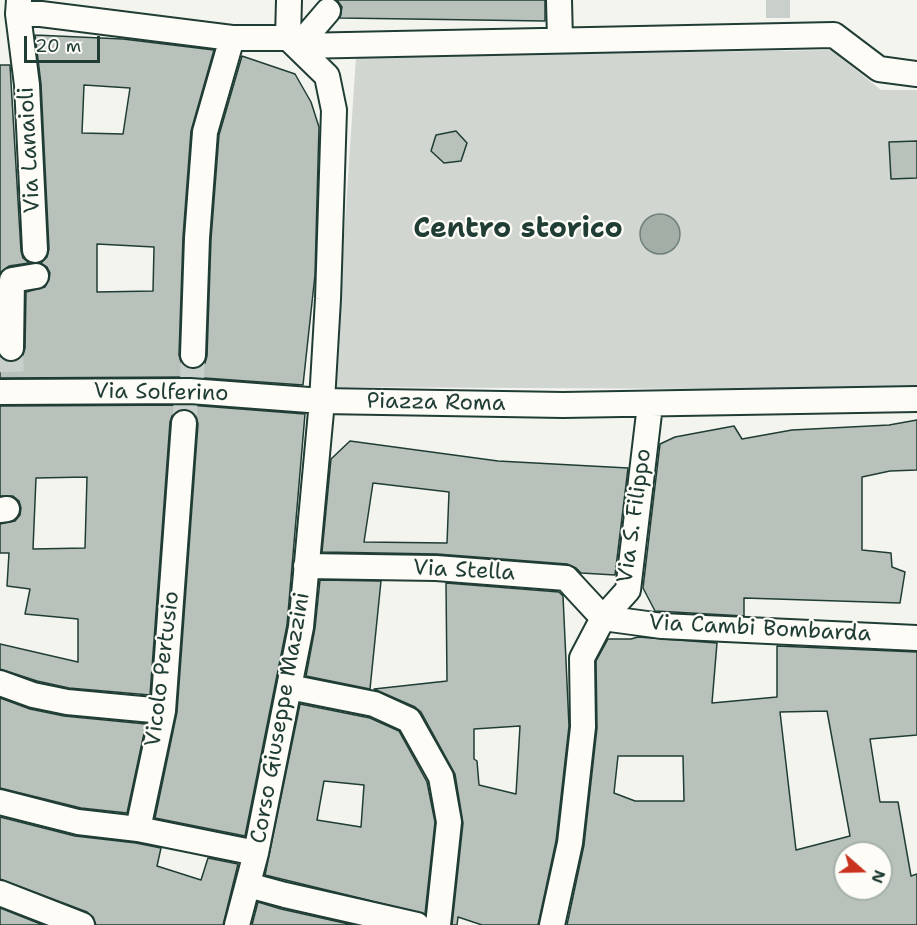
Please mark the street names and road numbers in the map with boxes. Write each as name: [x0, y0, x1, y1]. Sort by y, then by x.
street label: Via Lanaioli: [14, 86, 46, 214]
street label: Via Solferino: [93, 379, 229, 407]
street label: Piazza Roma: [366, 389, 506, 417]
street label: Via S. Filippo: [612, 447, 658, 585]
street label: Via Stella: [412, 555, 516, 587]
street label: Vicolo Pertusio: [140, 590, 186, 748]
street label: Corso Giuseppe Mazzini: [246, 590, 316, 846]
street label: Via Cambi Bombarda: [648, 610, 872, 648]

